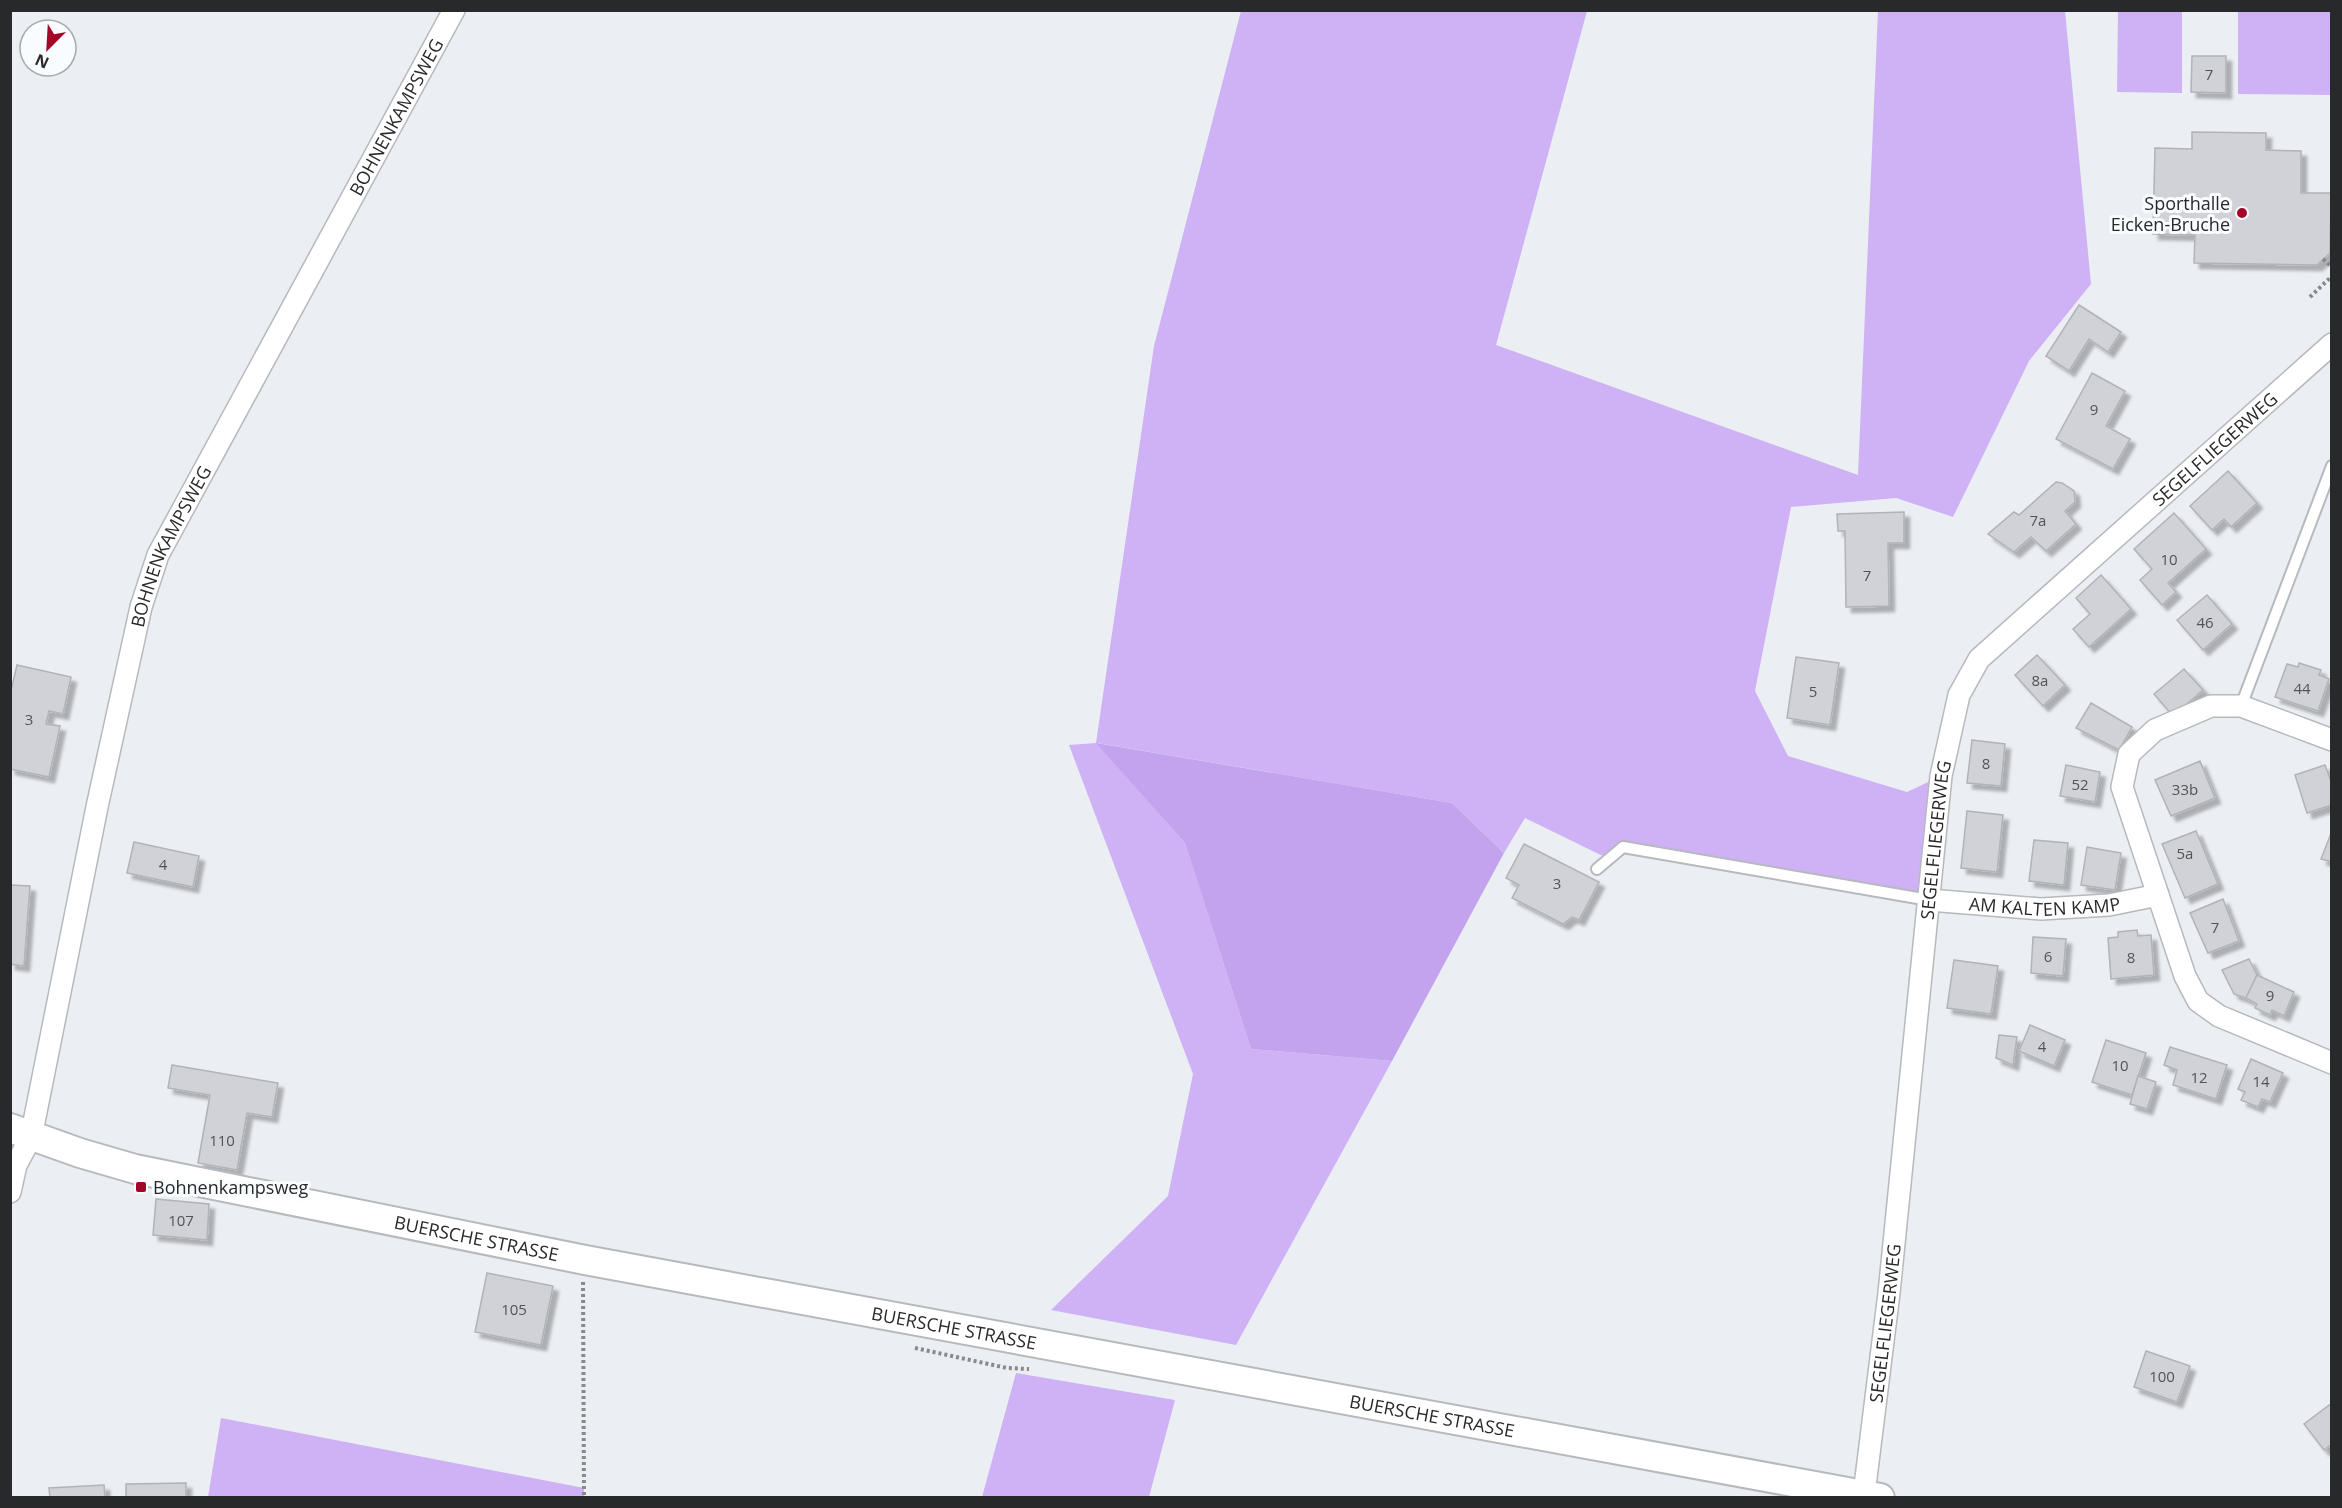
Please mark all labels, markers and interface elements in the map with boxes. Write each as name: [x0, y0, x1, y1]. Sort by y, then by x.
north arrow: [18, 18, 78, 78]
street label: BOHNENKAMPSWEG: [344, 34, 448, 200]
text: N: [31, 49, 52, 74]
house number: 7: [2205, 64, 2213, 84]
place label: Sporthalle Eicken-Bruche: [2111, 191, 2230, 236]
marker: Sporthalle Eicken-Bruche: [2235, 206, 2249, 220]
street label: SEGELFLIEGERWEG: [2147, 387, 2282, 511]
house number: 9: [2090, 399, 2098, 419]
street label: BOHNENKAMPSWEG: [125, 461, 216, 629]
house number: 7a: [2030, 510, 2046, 530]
house number: 10: [2160, 549, 2178, 569]
house number: 7: [1863, 565, 1871, 585]
house number: 46: [2196, 612, 2214, 632]
house number: 8a: [2032, 670, 2048, 690]
house number: 44: [2293, 678, 2311, 698]
house number: 5: [1809, 681, 1817, 701]
house number: 3: [25, 709, 33, 729]
house number: 8: [1982, 753, 1990, 773]
street label: SEGELFLIEGERWEG: [1915, 758, 1956, 921]
house number: 52: [2071, 774, 2089, 794]
house number: 33b: [2172, 779, 2198, 799]
house number: 5a: [2177, 843, 2193, 863]
house number: 4: [159, 854, 168, 874]
house number: 3: [1553, 873, 1561, 893]
street label: AM KALTEN KAMP: [1968, 891, 2123, 921]
house number: 7: [2211, 917, 2219, 937]
house number: 6: [2044, 946, 2052, 966]
house number: 8: [2127, 947, 2135, 967]
house number: 9: [2266, 985, 2274, 1005]
house number: 4: [2038, 1036, 2047, 1056]
house number: 10: [2111, 1055, 2129, 1075]
house number: 12: [2190, 1067, 2208, 1087]
house number: 14: [2252, 1071, 2270, 1091]
house number: 110: [209, 1130, 235, 1150]
place label: Bohnenkampsweg: [153, 1175, 308, 1199]
marker: Bohnenkampsweg: [134, 1180, 148, 1194]
house number: 107: [168, 1210, 194, 1230]
street label: BUERSCHE STRASSE: [392, 1210, 561, 1266]
street label: SEGELFLIEGERWEG: [1863, 1243, 1906, 1404]
house number: 105: [501, 1299, 527, 1319]
street label: BUERSCHE STRASSE: [870, 1301, 1038, 1355]
house number: 100: [2149, 1366, 2175, 1386]
street label: BUERSCHE STRASSE: [1348, 1389, 1516, 1443]

